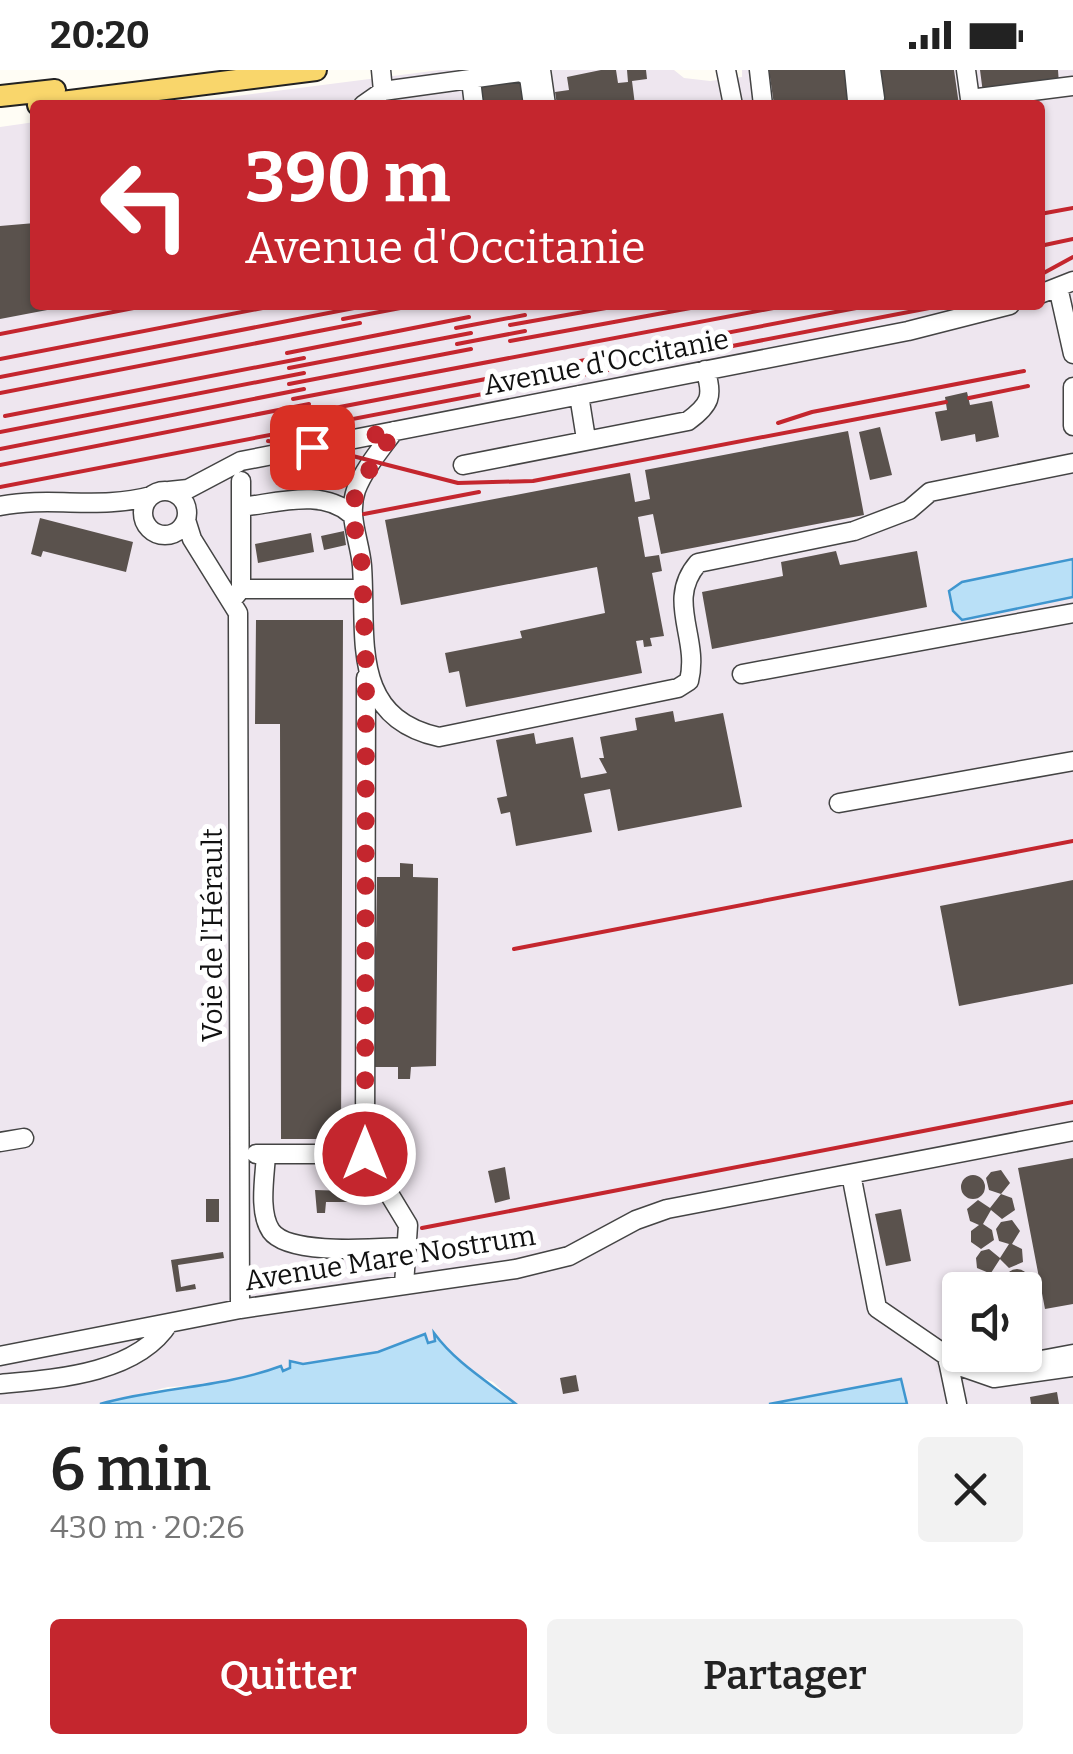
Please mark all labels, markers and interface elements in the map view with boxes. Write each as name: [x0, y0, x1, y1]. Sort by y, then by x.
text: 20:20: [50, 12, 150, 58]
text: 390 m: [245, 136, 451, 220]
icon: left: [80, 140, 210, 270]
text: Avenue d'Occitanie: [245, 221, 646, 275]
street label: Avenue d'Occitanie: [481, 322, 731, 402]
pin: [270, 405, 355, 490]
icon: arrive: [285, 420, 340, 475]
street label: Voie de l'Hérault: [196, 828, 229, 1042]
position arrow: [313, 1102, 417, 1206]
street label: Avenue Mare Nostrum: [242, 1219, 538, 1297]
map controls: [942, 1272, 1042, 1372]
button: sound: [942, 1272, 1042, 1372]
text: 6 min: [50, 1434, 211, 1506]
button: close: [918, 1437, 1023, 1542]
text: 430 m · 20:26: [50, 1508, 245, 1546]
button: Quitter: [50, 1619, 527, 1734]
button: Partager: [547, 1619, 1023, 1734]

